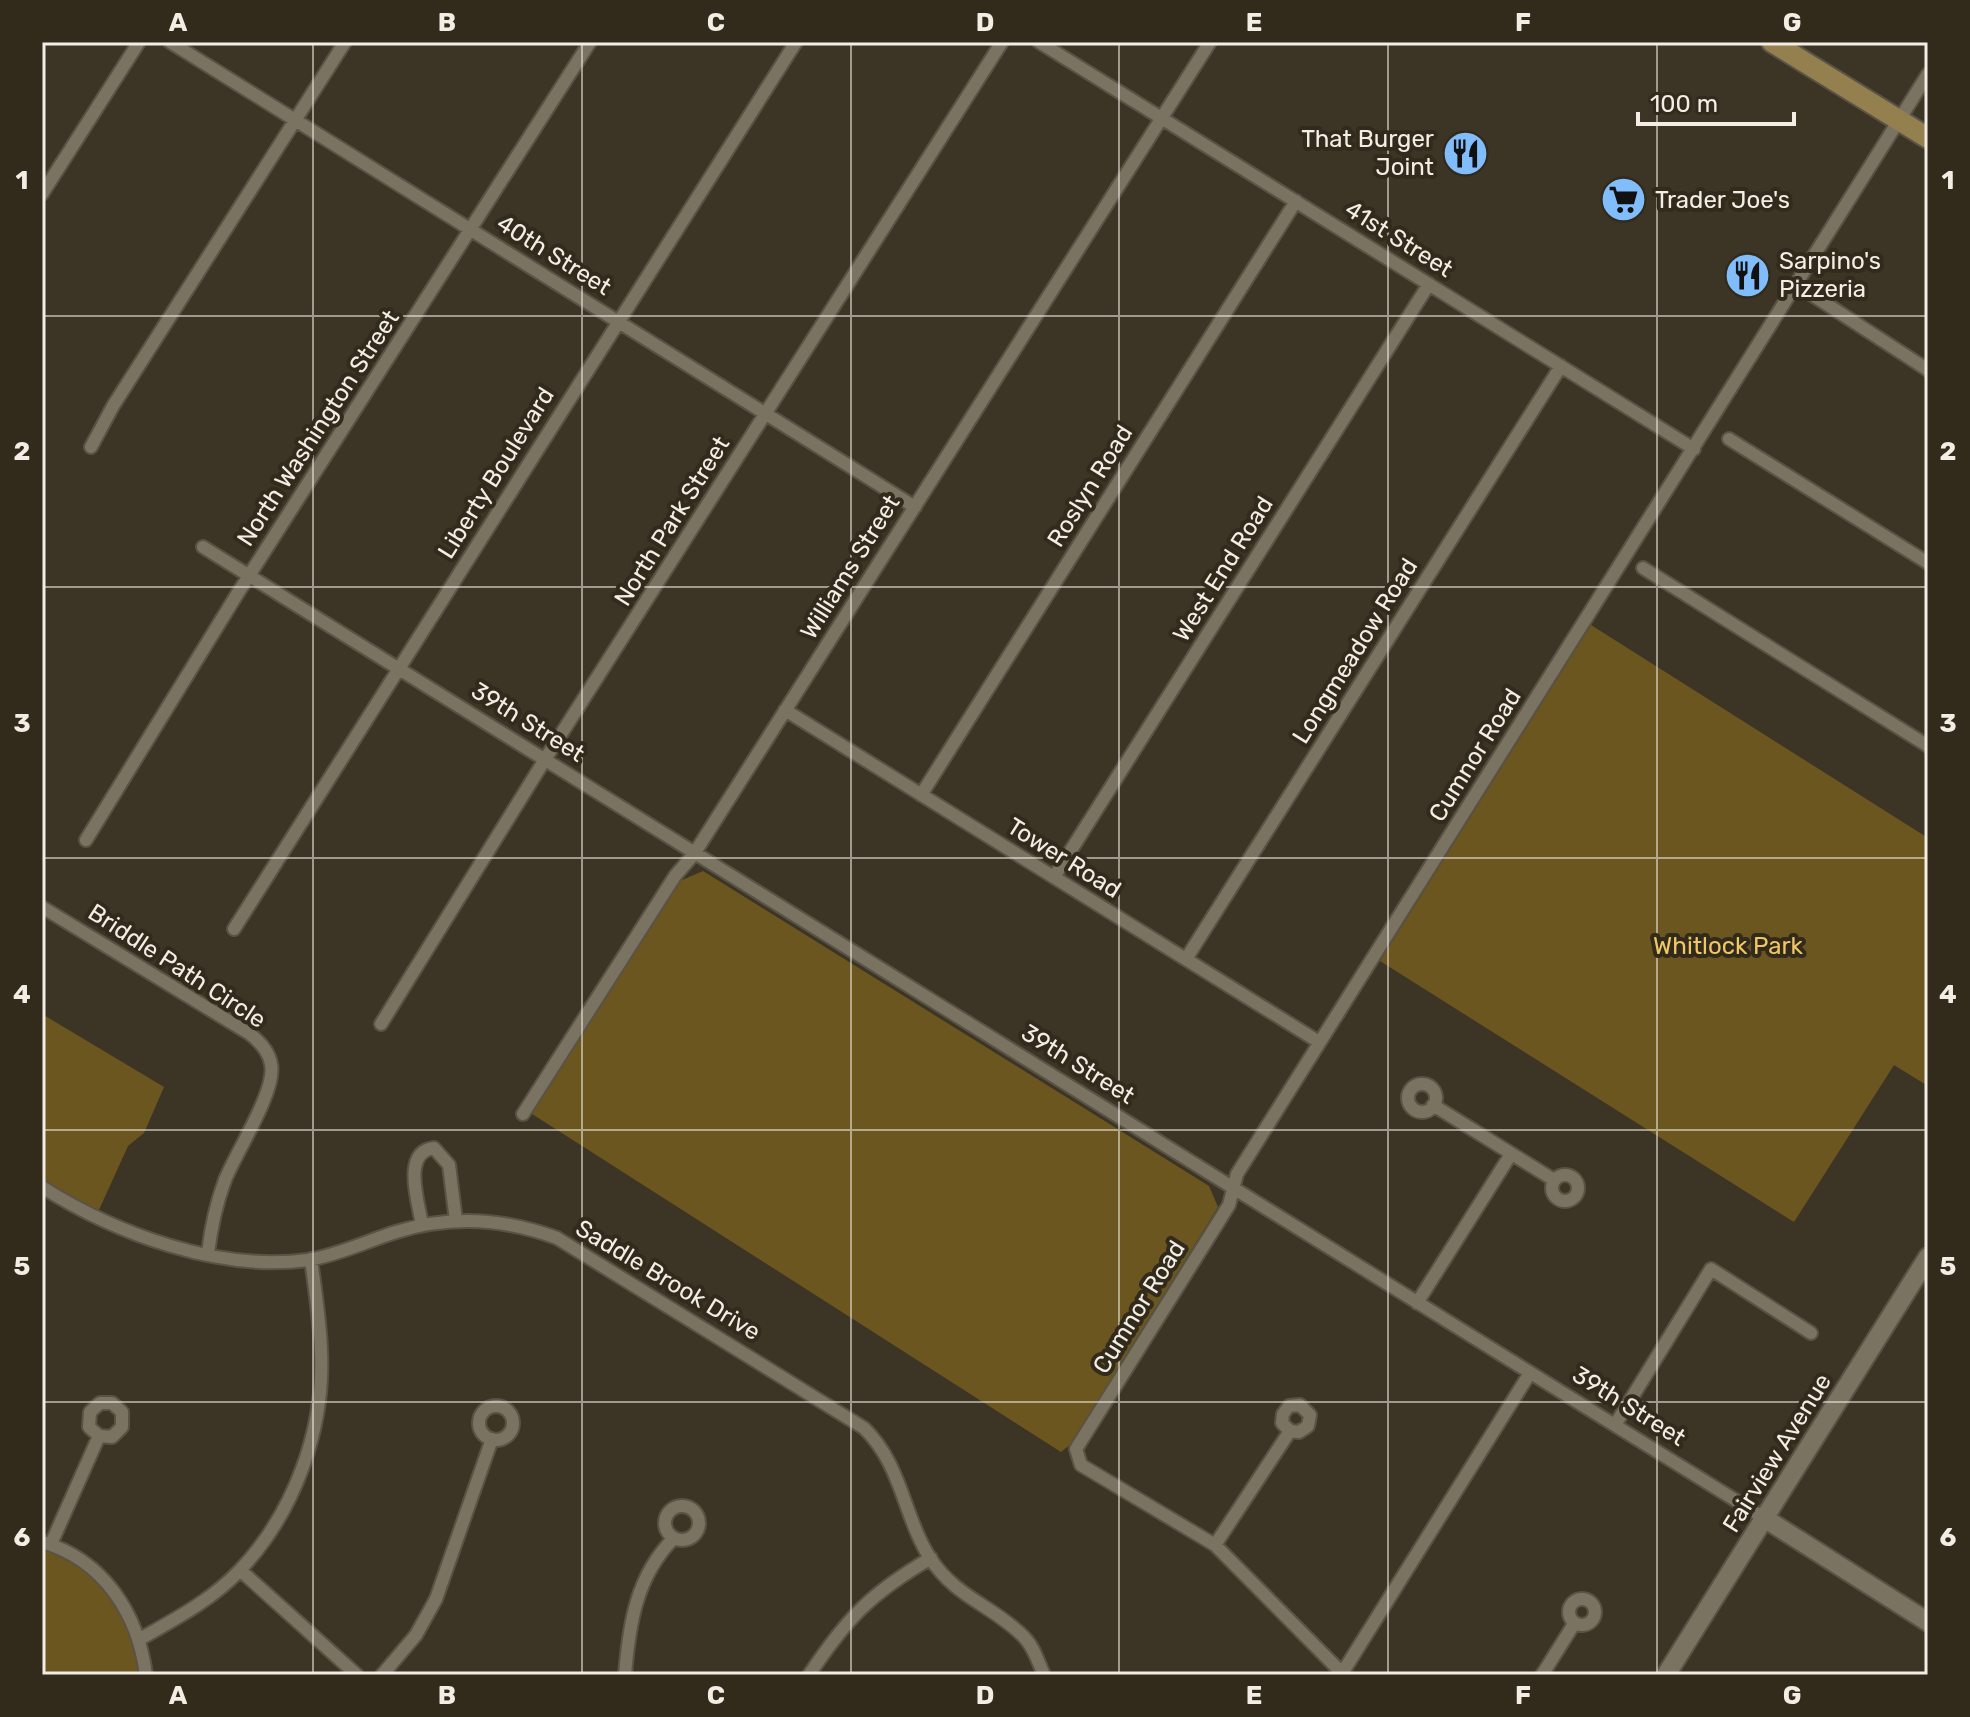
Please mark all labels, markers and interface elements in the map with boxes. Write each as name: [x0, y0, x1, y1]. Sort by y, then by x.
text: A: [169, 7, 188, 38]
text: B: [438, 7, 456, 38]
text: C: [707, 7, 725, 38]
text: D: [976, 7, 994, 38]
text: E: [1246, 7, 1262, 38]
text: F: [1515, 7, 1531, 38]
text: G: [1783, 7, 1801, 38]
scale bar: [1638, 76, 1794, 126]
text: 100 m: [1650, 90, 1718, 118]
place label: That Burger Joint: [1301, 125, 1434, 181]
restaurant icon: That Burger Joint: [1441, 129, 1489, 177]
text: 1: [16, 165, 28, 196]
text: 1: [1942, 165, 1954, 196]
supermarket icon: Trader Joe's: [1600, 176, 1648, 224]
place label: Trader Joe's: [1655, 186, 1790, 214]
street label: 41st Street: [1340, 195, 1458, 283]
street label: 40th Street: [492, 209, 616, 301]
place label: Sarpino's Pizzeria: [1779, 247, 1881, 303]
restaurant icon: Sarpino's Pizzeria: [1724, 251, 1772, 299]
street label: North Washington Street: [231, 305, 405, 551]
street label: Liberty Boulevard: [432, 382, 560, 564]
street label: Roslyn Road: [1042, 420, 1138, 552]
street label: North Park Street: [609, 431, 735, 611]
text: 2: [14, 436, 30, 467]
text: 2: [1940, 436, 1956, 467]
street label: Williams Street: [795, 490, 905, 644]
street label: West End Road: [1167, 491, 1279, 647]
street label: Longmeadow Road: [1287, 553, 1423, 749]
street label: 39th Street: [466, 676, 590, 768]
street label: Cumnor Road: [1423, 683, 1527, 827]
text: 3: [13, 708, 31, 739]
text: 3: [1939, 708, 1957, 739]
street label: Tower Road: [1002, 812, 1126, 904]
street label: Briddle Path Circle: [83, 898, 271, 1034]
park label: Whitlock Park: [1653, 932, 1804, 960]
text: 4: [13, 979, 31, 1010]
text: 4: [1939, 979, 1957, 1010]
street label: 39th Street: [1016, 1018, 1140, 1110]
street label: Saddle Brook Drive: [571, 1214, 765, 1346]
street label: Cumnor Road: [1087, 1235, 1191, 1379]
text: 5: [14, 1251, 30, 1282]
text: 5: [1940, 1251, 1956, 1282]
street label: 39th Street: [1567, 1360, 1691, 1452]
street label: Fairview Avenue: [1717, 1369, 1837, 1537]
text: 6: [14, 1522, 31, 1553]
text: 6: [1940, 1522, 1957, 1553]
text: A: [169, 1680, 188, 1711]
text: B: [438, 1680, 456, 1711]
text: C: [707, 1680, 725, 1711]
text: D: [976, 1680, 994, 1711]
text: E: [1246, 1680, 1262, 1711]
text: F: [1515, 1680, 1531, 1711]
text: G: [1783, 1680, 1801, 1711]

